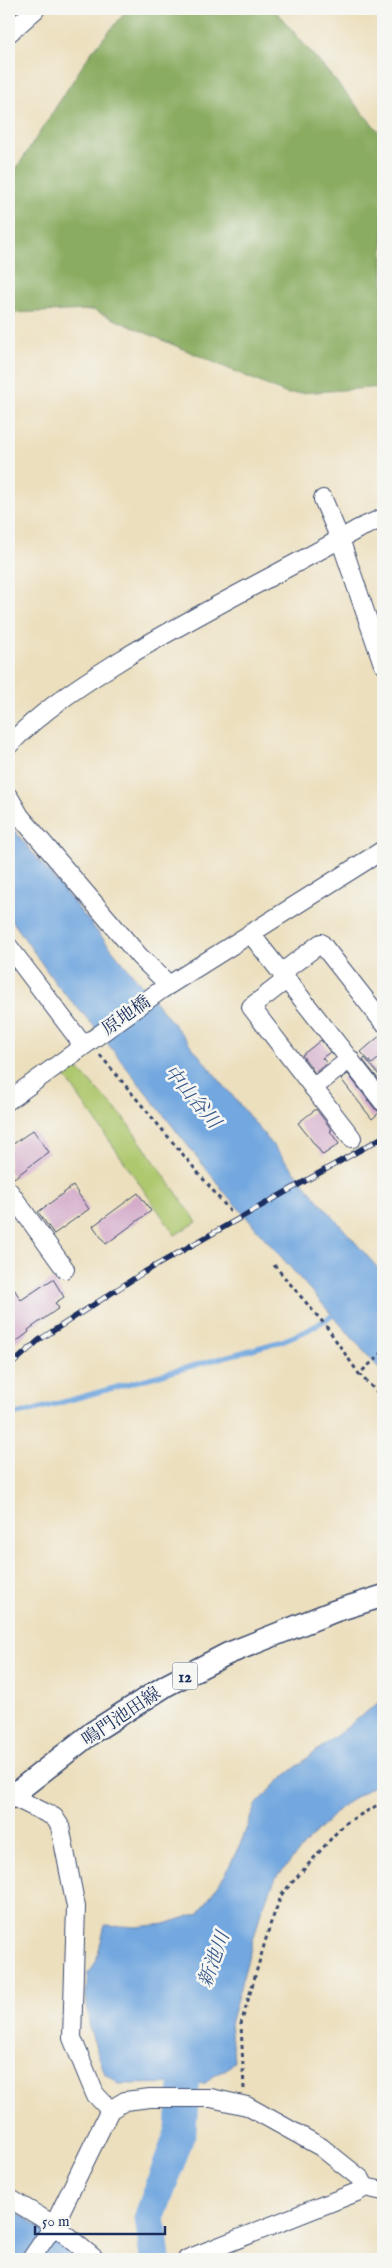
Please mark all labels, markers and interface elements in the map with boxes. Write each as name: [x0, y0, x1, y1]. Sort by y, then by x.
street label: 原地橋: [98, 991, 156, 1041]
water label: 中山谷川: [158, 1060, 226, 1136]
road number: 12: [172, 1662, 198, 1690]
street label: 鳴門池田線: [78, 1683, 166, 1752]
water label: 新池川: [194, 1927, 237, 1991]
scale bar: [35, 2203, 165, 2235]
text: 50 m: [42, 2212, 70, 2231]

